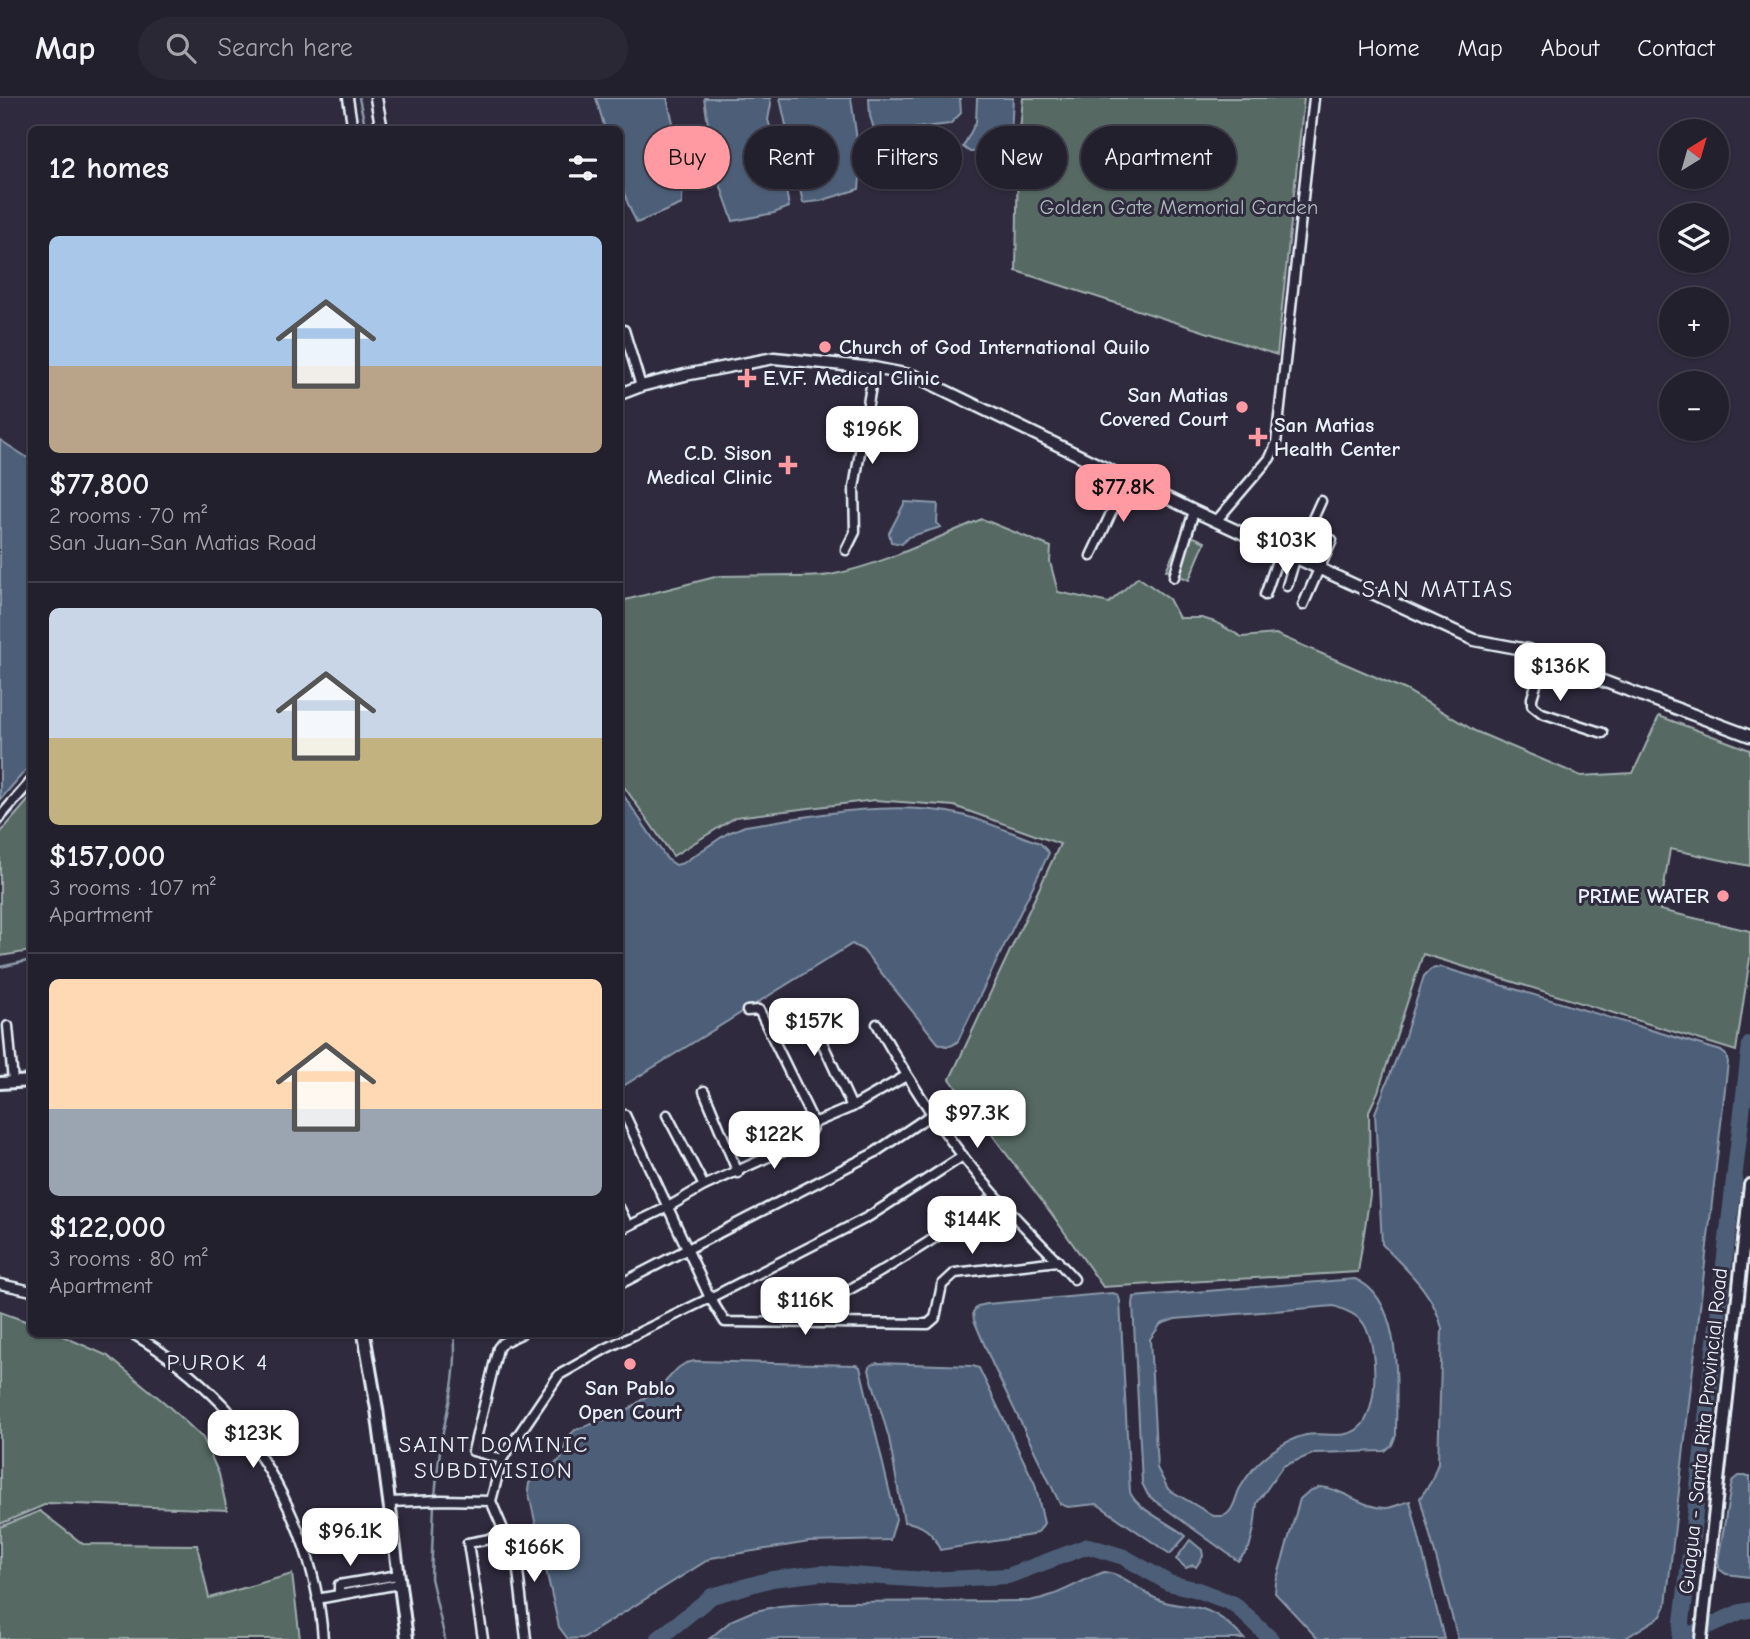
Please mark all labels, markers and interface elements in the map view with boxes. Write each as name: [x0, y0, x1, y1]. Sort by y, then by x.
search box: [138, 17, 628, 80]
text: Map: [35, 29, 96, 67]
icon: search: [162, 29, 200, 67]
text: Search here: [218, 33, 353, 63]
text: Home: [1358, 34, 1419, 62]
text: Map: [1457, 34, 1503, 62]
text: About: [1541, 34, 1599, 62]
text: Contact: [1637, 34, 1715, 62]
north arrow: [1659, 119, 1729, 189]
map controls: [1659, 119, 1729, 441]
chip: Buy: [644, 126, 730, 189]
chip: Rent: [744, 126, 838, 189]
chip: Filters: [852, 126, 962, 189]
chip: New: [976, 126, 1067, 189]
chip: Apartment: [1081, 126, 1236, 189]
icon: filters: [564, 149, 602, 187]
text: 12 homes: [49, 151, 169, 186]
park label: Golden Gate Memorial Garden: [1040, 195, 1318, 219]
button: layers: [1659, 203, 1729, 273]
icon: home: [263, 281, 389, 407]
button: +: [1659, 287, 1729, 357]
place label: Church of God International Quilo: [839, 335, 1150, 359]
marker: Church of God International Quilo: [817, 339, 833, 355]
place label: E.V.F. Medical Clinic: [763, 366, 940, 390]
marker: E.V.F. Medical Clinic: [737, 368, 757, 388]
button: −: [1659, 371, 1729, 441]
place label: San Matias Covered Court: [1099, 383, 1229, 431]
marker: San Matias Covered Court: [1234, 399, 1250, 415]
pin: $196K: [823, 406, 921, 466]
place label: San Matias Health Center: [1274, 413, 1400, 461]
text: $196K: [842, 415, 902, 442]
marker: San Matias Health Center: [1248, 427, 1268, 447]
place label: C.D. Sison Medical Clinic: [647, 441, 772, 489]
marker: C.D. Sison Medical Clinic: [778, 455, 798, 475]
pin: $77.8K: [1066, 464, 1180, 524]
text: $77,800: [49, 467, 149, 502]
text: $77.8K: [1091, 473, 1155, 500]
text: 2 rooms · 70 m²: [49, 502, 207, 529]
pin: $103K: [1237, 518, 1335, 577]
text: $103K: [1256, 526, 1316, 553]
text: San Juan-San Matias Road: [49, 529, 317, 556]
district label: SAN MATIAS: [1362, 575, 1514, 603]
pin: $136K: [1511, 644, 1609, 703]
text: $136K: [1530, 652, 1590, 679]
icon: home: [263, 653, 389, 779]
text: $157,000: [49, 839, 166, 874]
text: 3 rooms · 107 m²: [49, 874, 216, 901]
place label: PRIME WATER: [1578, 884, 1709, 908]
marker: PRIME WATER: [1715, 888, 1731, 904]
text: Apartment: [49, 901, 152, 928]
pin: $157K: [765, 998, 863, 1058]
text: $157K: [785, 1007, 843, 1034]
icon: home: [263, 1024, 389, 1150]
pin: $97.3K: [920, 1090, 1034, 1150]
text: $97.3K: [945, 1099, 1009, 1126]
pin: $122K: [725, 1112, 823, 1171]
text: $122K: [745, 1120, 803, 1147]
pin: $144K: [923, 1196, 1021, 1256]
text: $144K: [943, 1205, 1001, 1232]
text: $122,000: [49, 1210, 166, 1245]
text: 3 rooms · 80 m²: [49, 1245, 208, 1272]
street label: Guagua - Santa Rita Provincial Road: [1674, 1267, 1732, 1595]
text: Apartment: [49, 1272, 152, 1299]
pin: $116K: [756, 1278, 854, 1337]
text: $116K: [777, 1286, 833, 1313]
district label: PUROK 4: [167, 1349, 269, 1376]
marker: San Pablo Open Court: [622, 1356, 638, 1372]
place label: San Pablo Open Court: [578, 1376, 683, 1424]
pin: $123K: [204, 1410, 302, 1470]
text: $123K: [224, 1419, 282, 1446]
district label: SAINT DOMINIC SUBDIVISION: [399, 1431, 589, 1484]
pin: $96.1K: [293, 1508, 407, 1568]
text: $96.1K: [318, 1517, 382, 1544]
pin: $166K: [485, 1524, 583, 1584]
text: $166K: [504, 1533, 564, 1560]

